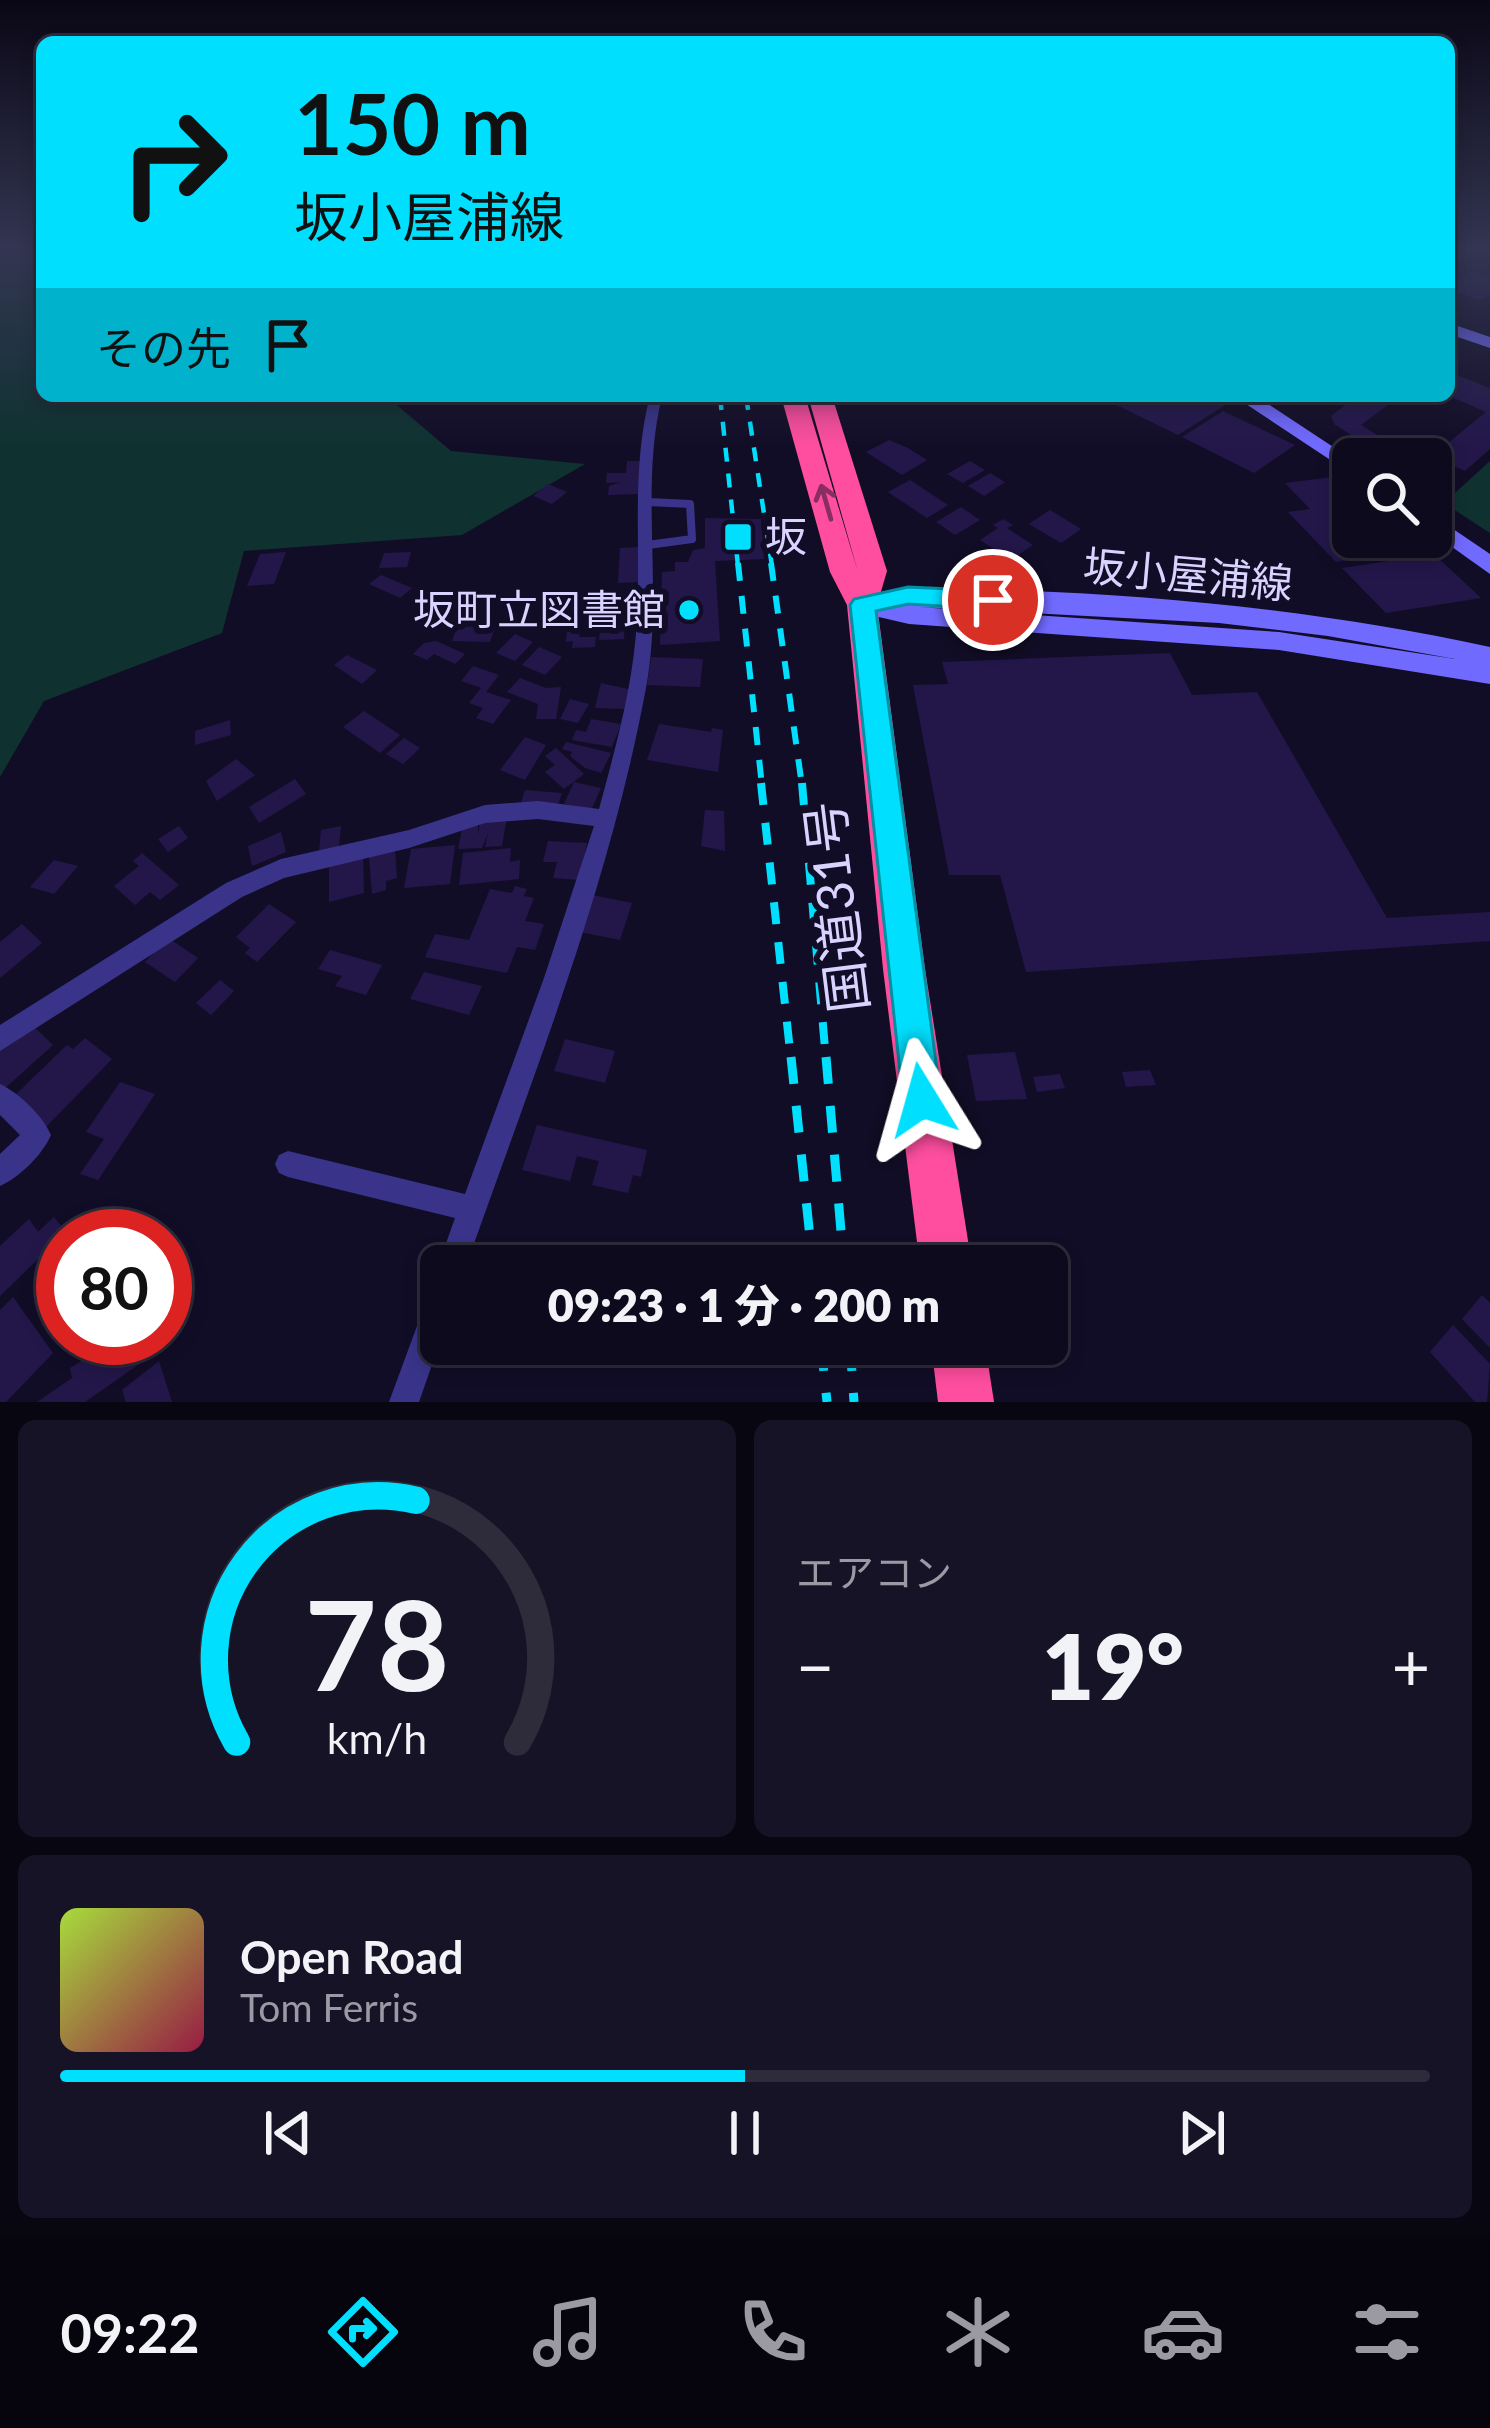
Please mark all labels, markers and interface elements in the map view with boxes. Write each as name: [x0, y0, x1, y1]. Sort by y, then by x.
text: 150 m: [294, 72, 531, 173]
icon: right: [96, 84, 252, 240]
text: 坂小屋浦線: [294, 184, 564, 249]
icon: arrive: [255, 312, 321, 378]
text: その先: [96, 321, 231, 375]
map controls: [1332, 438, 1452, 558]
button: search: [1332, 438, 1452, 558]
one-way arrow: [814, 483, 836, 521]
place label: 坂: [765, 511, 807, 561]
marker: 坂: [722, 521, 754, 553]
street label: 坂小屋浦線: [1081, 540, 1295, 608]
pin: [942, 549, 1044, 651]
icon: arrive: [960, 567, 1026, 633]
place label: 坂町立図書館: [413, 584, 665, 634]
marker: 坂町立図書館: [676, 597, 702, 623]
street label: 国道31号: [792, 798, 879, 1016]
position arrow: [859, 1037, 985, 1163]
speed limit sign: 80: [36, 1209, 192, 1365]
text: 09:23 · 1 分 · 200 m: [548, 1278, 940, 1332]
text: エアコン: [796, 1549, 952, 1595]
text: 78: [305, 1568, 449, 1718]
text: 19°: [1042, 1611, 1184, 1719]
text: −: [796, 1626, 834, 1705]
text: +: [1392, 1626, 1430, 1705]
text: km/h: [327, 1711, 427, 1762]
text: Open Road: [240, 1930, 464, 1984]
text: Tom Ferris: [240, 1984, 418, 2030]
icon: previous: [255, 2100, 321, 2166]
icon: pause: [712, 2100, 778, 2166]
icon: next: [1169, 2100, 1235, 2166]
icon: directions: [321, 2290, 405, 2374]
icon: music: [526, 2290, 610, 2374]
icon: phone: [731, 2290, 815, 2374]
icon: climate: [936, 2290, 1020, 2374]
icon: car: [1141, 2290, 1225, 2374]
icon: filters: [1345, 2290, 1429, 2374]
text: 09:22: [60, 2300, 200, 2365]

